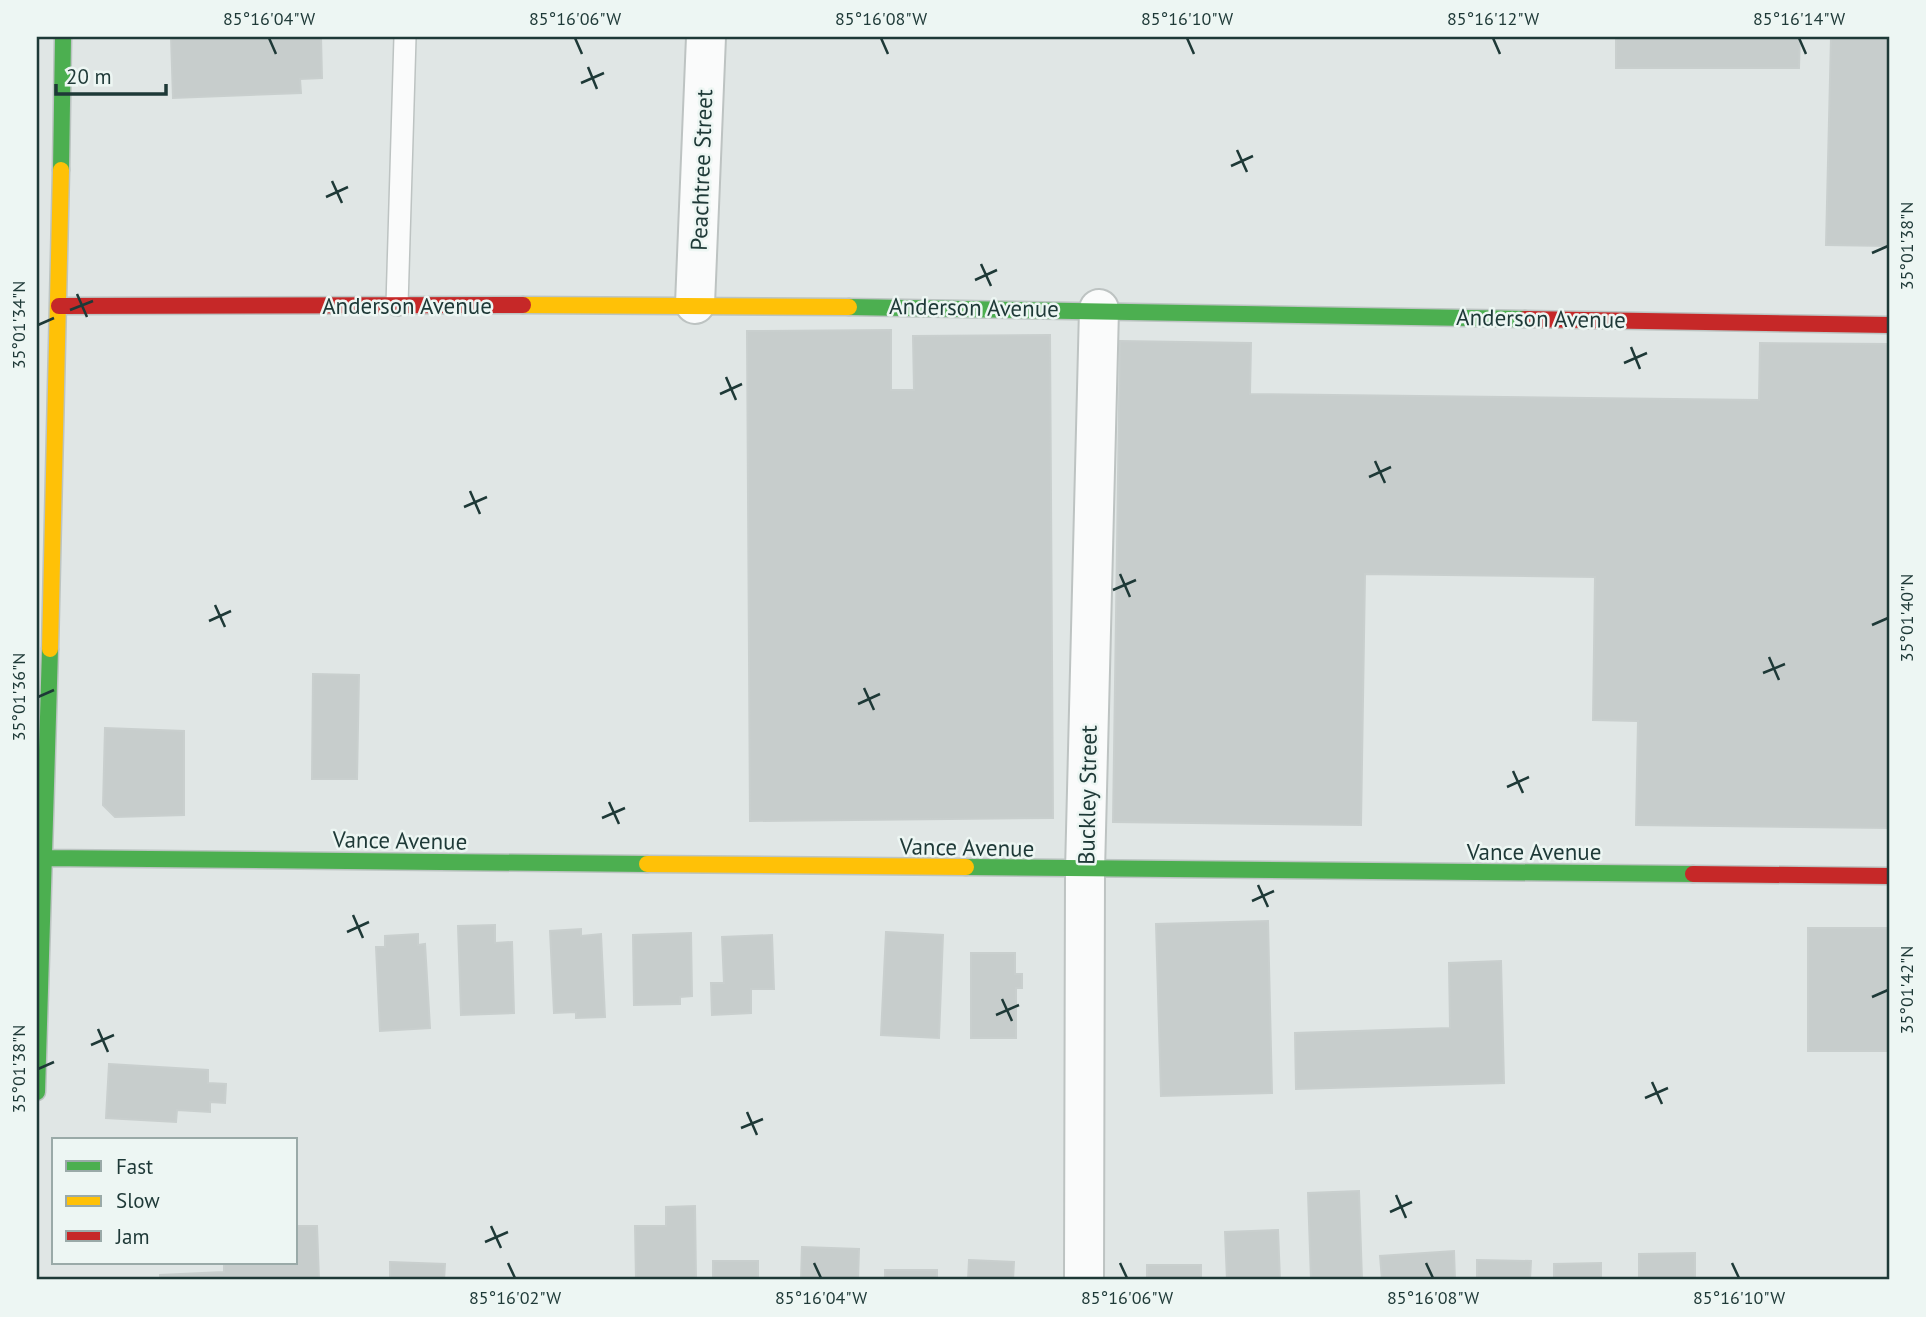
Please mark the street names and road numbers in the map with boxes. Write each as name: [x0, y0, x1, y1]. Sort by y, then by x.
street label: Peachtree Street: [684, 89, 718, 251]
street label: Anderson Avenue: [322, 291, 492, 320]
street label: Anderson Avenue: [889, 291, 1059, 323]
street label: Anderson Avenue: [1456, 302, 1626, 334]
street label: Buckley Street: [1071, 725, 1103, 865]
street label: Vance Avenue: [331, 824, 468, 856]
street label: Vance Avenue: [898, 831, 1035, 863]
street label: Vance Avenue: [1466, 837, 1601, 866]

